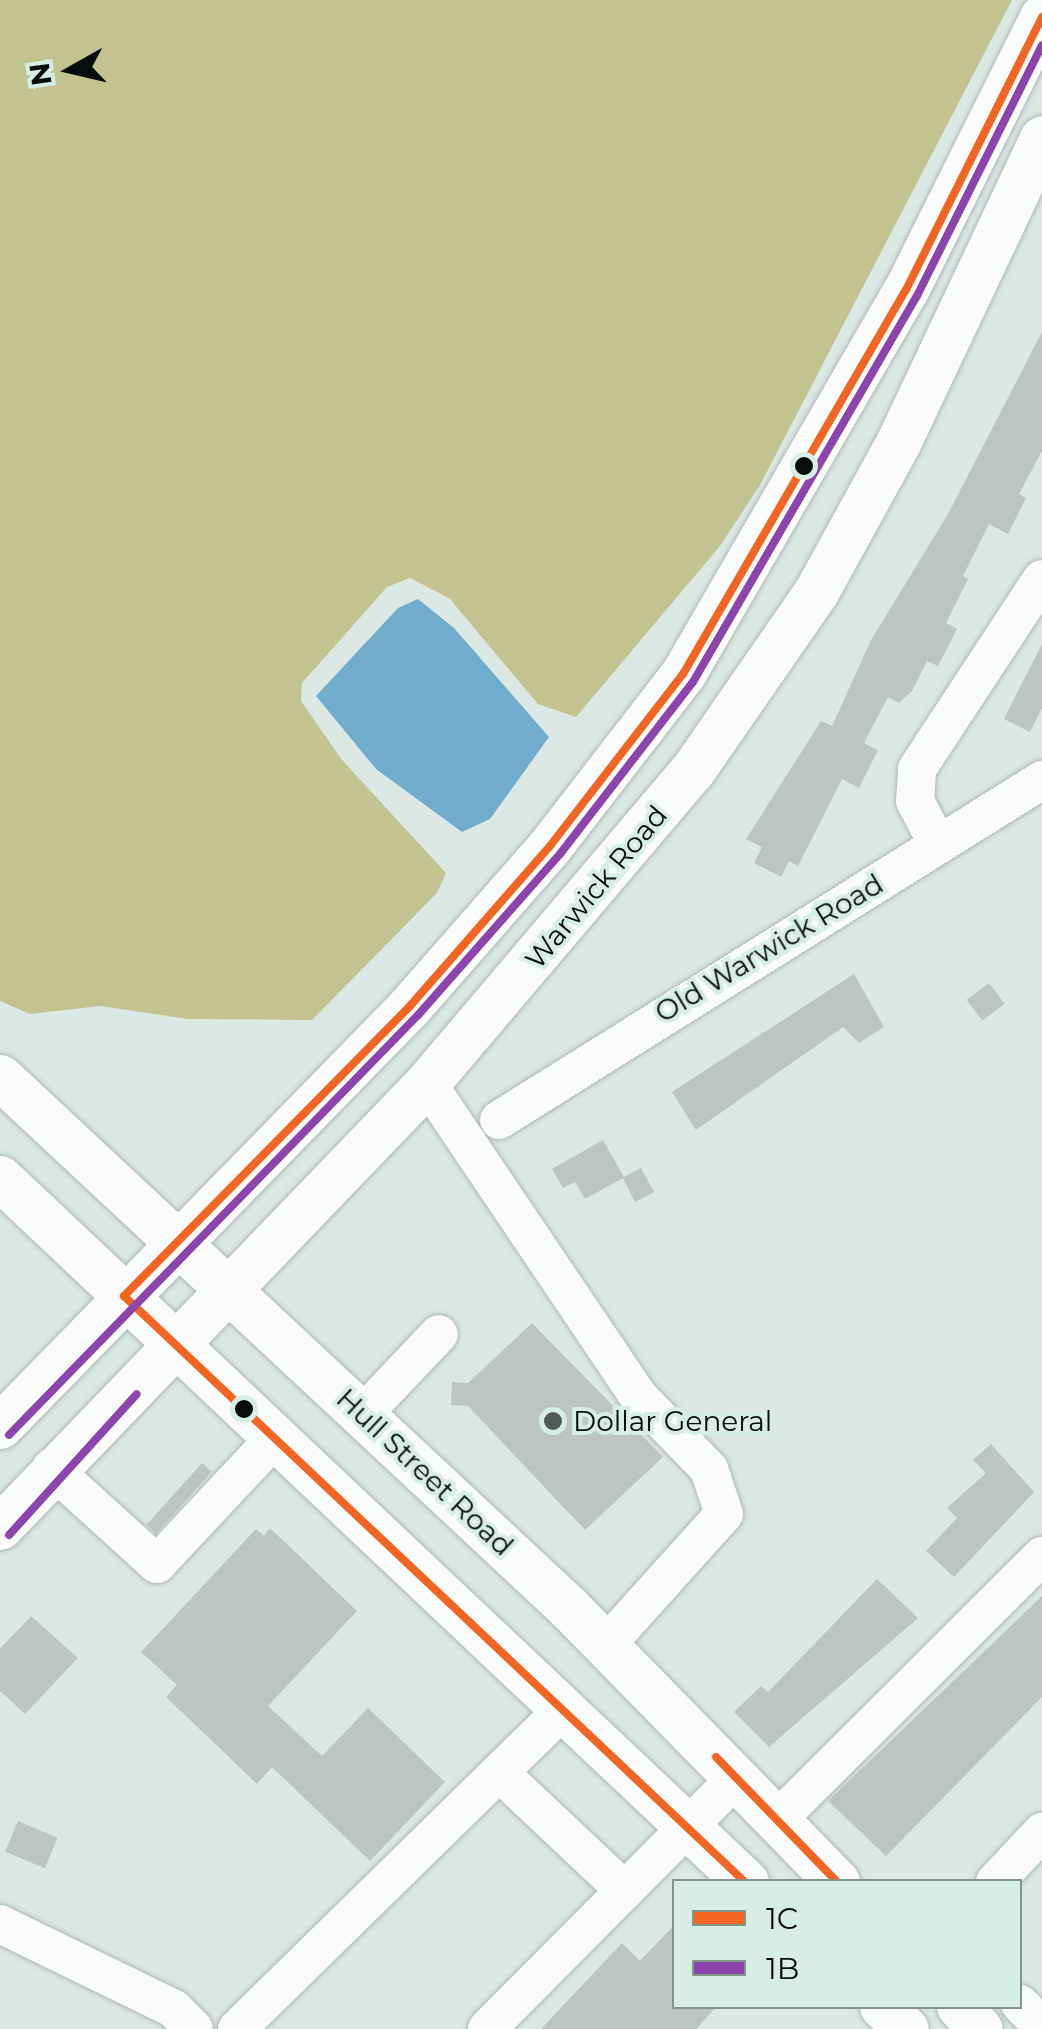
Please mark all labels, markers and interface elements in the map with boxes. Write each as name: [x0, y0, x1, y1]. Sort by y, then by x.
north arrow: [20, 20, 120, 120]
text: N: [22, 61, 59, 88]
unlabelled marker: [794, 456, 814, 476]
street label: Warwick Road: [518, 799, 674, 975]
street label: Old Warwick Road: [649, 867, 889, 1029]
street label: Hull Street Road: [330, 1382, 520, 1562]
unlabelled marker: [234, 1399, 254, 1419]
place label: Dollar General: [573, 1404, 772, 1438]
marker: Dollar General: [542, 1410, 564, 1432]
legend: [672, 1879, 1022, 2009]
text: 1C: [766, 1900, 798, 1937]
text: 1B: [766, 1950, 799, 1987]

